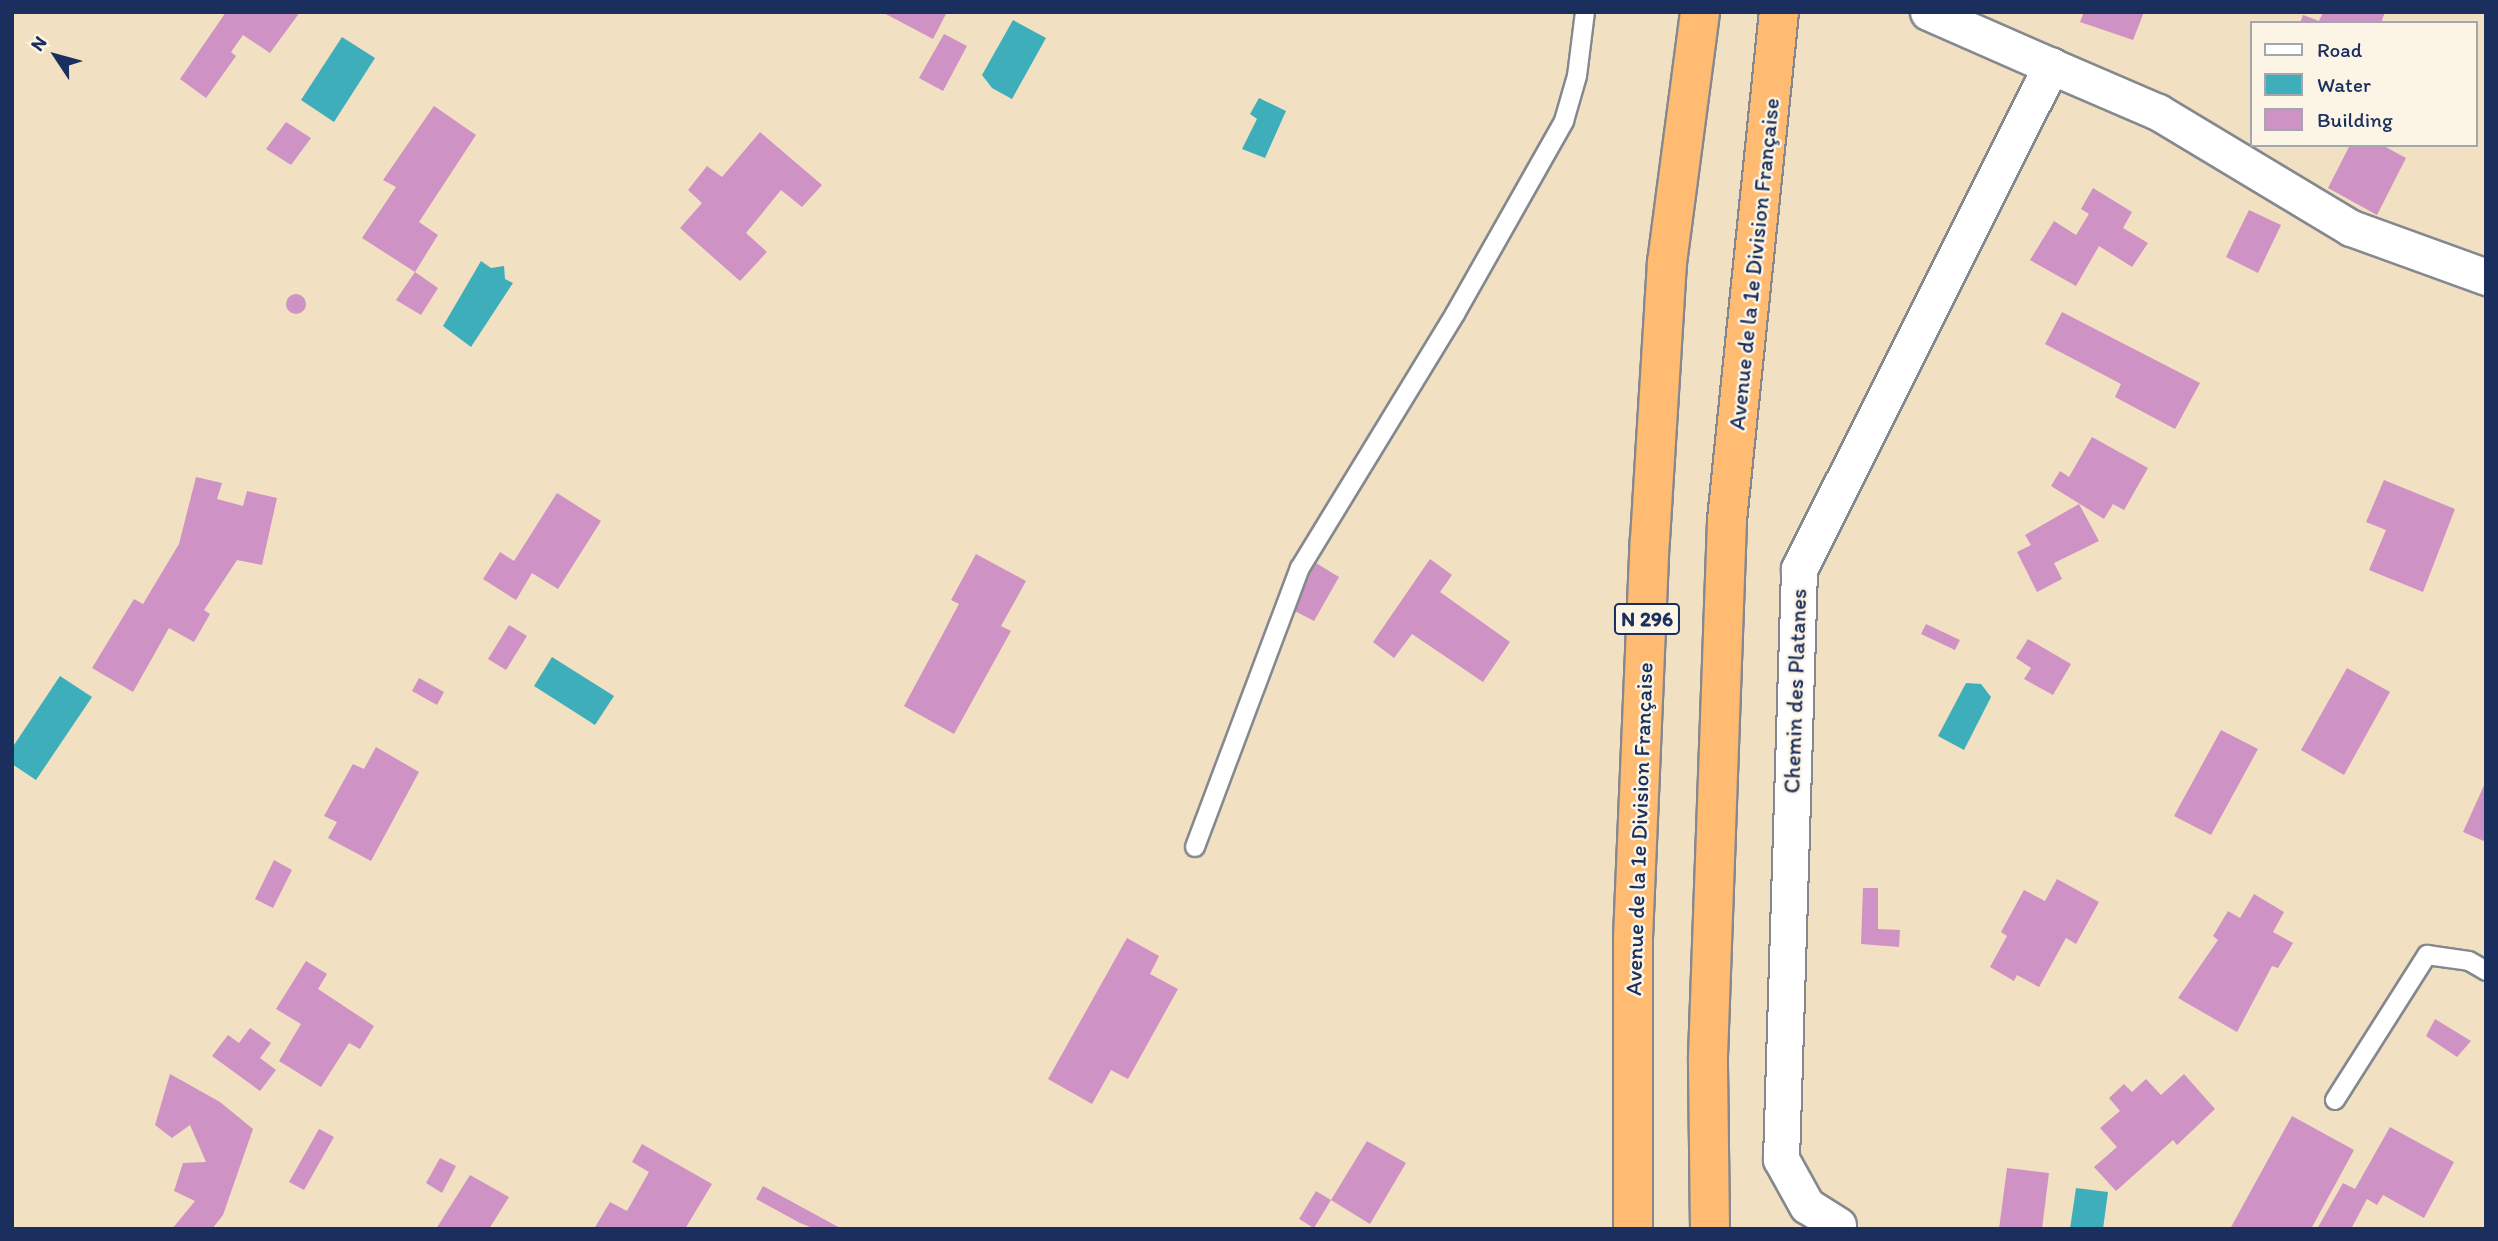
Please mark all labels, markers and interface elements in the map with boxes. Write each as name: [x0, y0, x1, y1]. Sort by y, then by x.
north arrow: [21, 21, 91, 91]
legend: [2250, 21, 2477, 147]
text: N: [26, 31, 52, 55]
text: Road: [2317, 37, 2362, 62]
text: Water: [2317, 72, 2371, 97]
street label: Avenue de la 1e Division Française: [1723, 96, 1785, 432]
text: Building: [2317, 107, 2393, 132]
street label: Chemin des Platanes: [1778, 588, 1812, 794]
road number: N 296: [1614, 602, 1680, 636]
street label: Avenue de la 1e Division Française: [1619, 661, 1659, 997]

